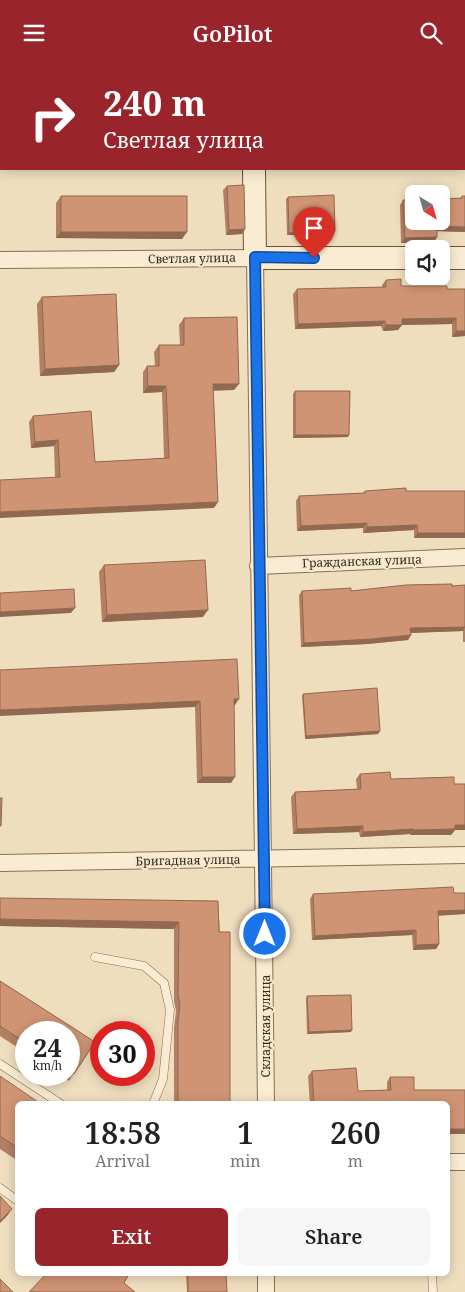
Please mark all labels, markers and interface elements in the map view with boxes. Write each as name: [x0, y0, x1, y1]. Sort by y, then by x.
text: GoPilot: [193, 18, 272, 48]
icon: menu: [20, 19, 48, 47]
icon: search: [417, 19, 445, 47]
text: 240 m: [103, 79, 206, 126]
icon: right: [20, 85, 85, 150]
text: Светлая улица: [103, 124, 264, 154]
north arrow: [405, 185, 450, 230]
map controls: [405, 185, 450, 285]
pin: [293, 207, 335, 258]
icon: arrive: [300, 214, 328, 242]
button: sound: [405, 240, 450, 285]
street label: Светлая улица: [148, 249, 236, 267]
street label: Гражданская улица: [302, 550, 422, 572]
street label: Бригадная улица: [135, 851, 241, 869]
position arrow: [238, 907, 290, 959]
street label: Складская улица: [257, 974, 274, 1077]
speed limit sign: 30: [90, 1021, 155, 1086]
text: 24: [33, 1030, 62, 1064]
text: km/h: [33, 1057, 62, 1074]
text: 18:58: [84, 1112, 161, 1153]
text: 1: [237, 1112, 254, 1153]
text: 260: [330, 1112, 381, 1153]
text: Arrival: [95, 1150, 150, 1172]
text: min: [230, 1150, 261, 1172]
text: m: [348, 1150, 363, 1172]
button: Exit: [35, 1208, 228, 1266]
button: Share: [238, 1208, 430, 1266]

